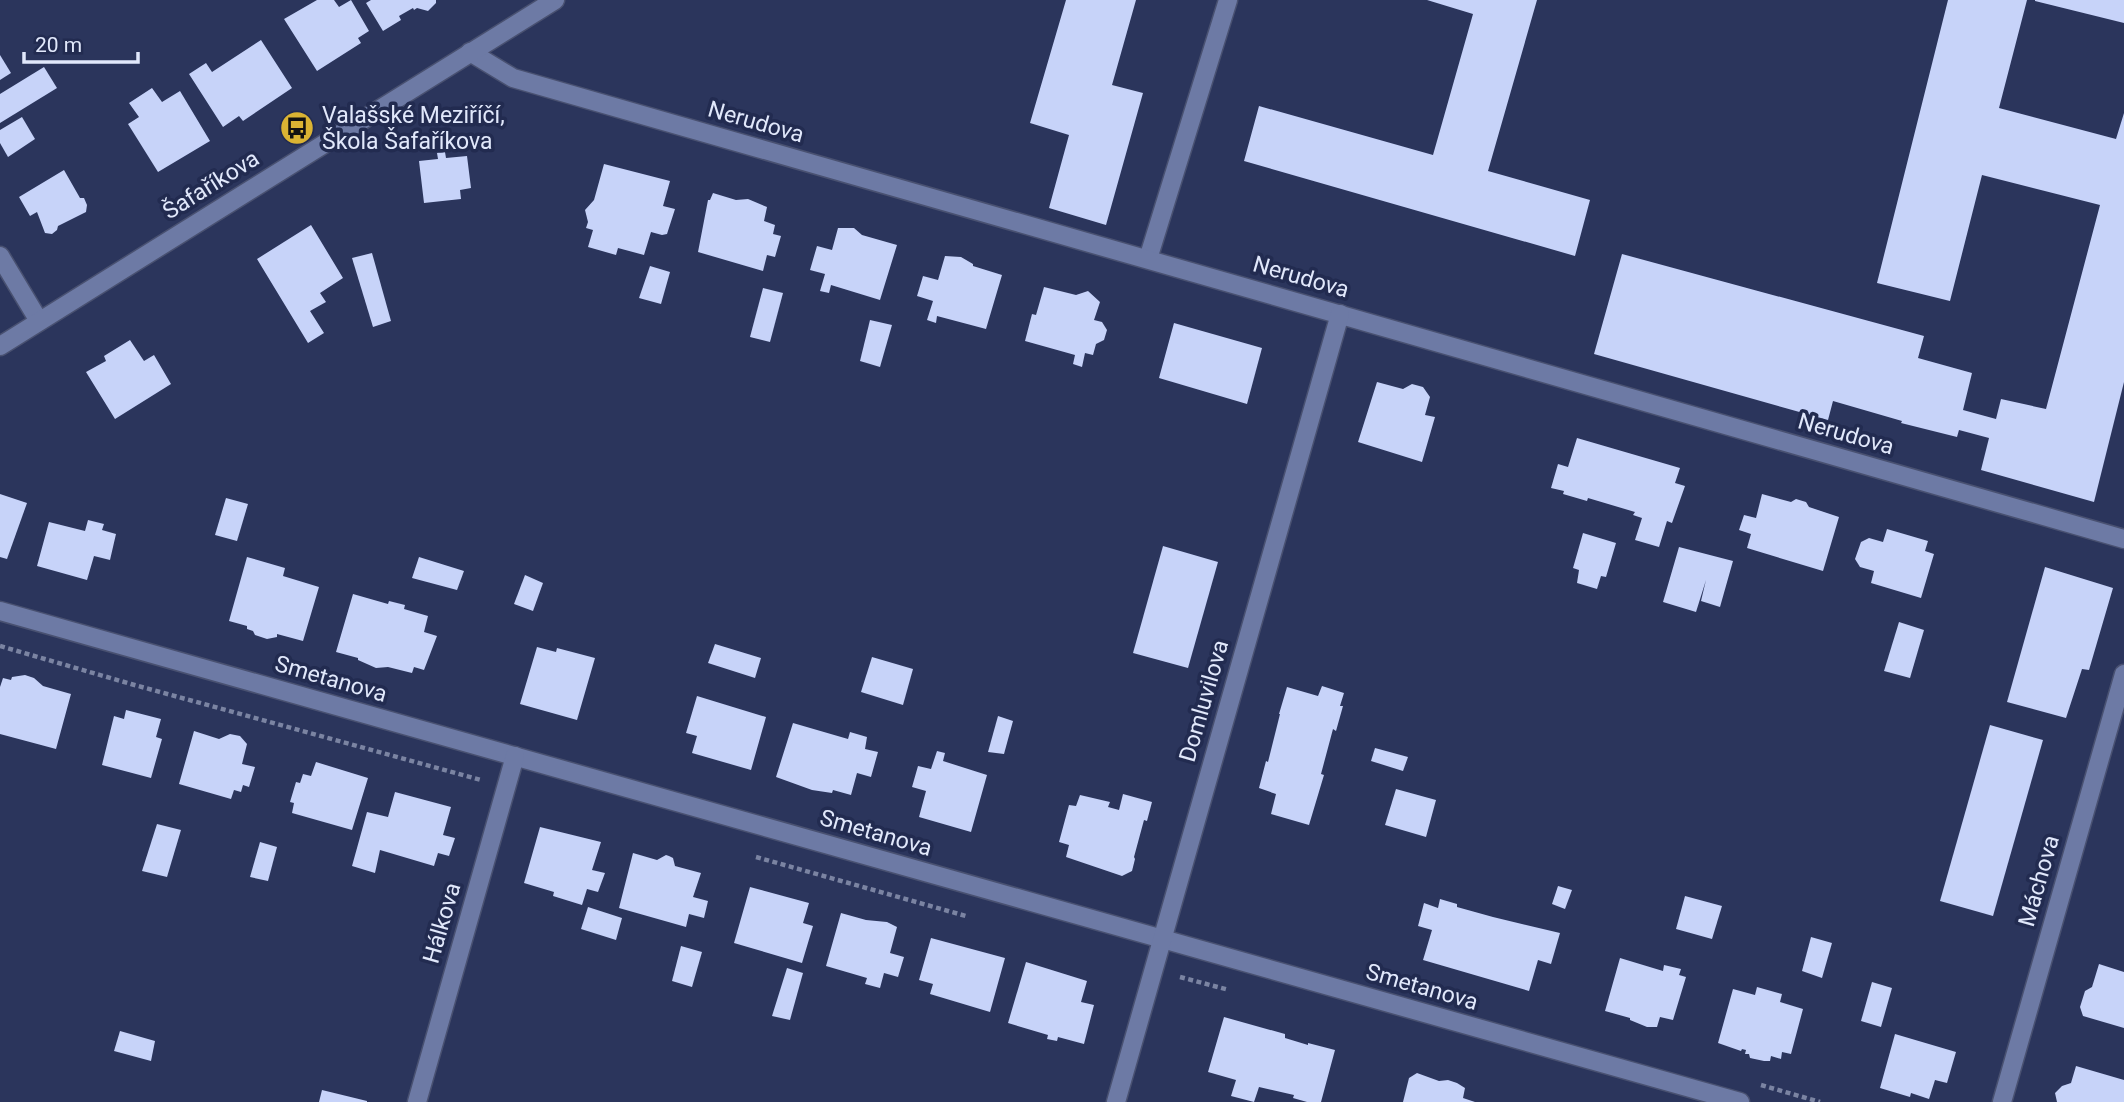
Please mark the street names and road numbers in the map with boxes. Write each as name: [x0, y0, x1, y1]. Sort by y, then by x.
street label: Nerudova: [705, 95, 807, 149]
street label: Šafaříkova: [157, 144, 264, 225]
street label: Nerudova: [1250, 250, 1352, 304]
street label: Nerudova: [1795, 407, 1897, 461]
street label: Domluvilova: [1174, 637, 1234, 765]
street label: Smetanova: [272, 650, 390, 708]
street label: Smetanova: [817, 804, 935, 862]
street label: Máchova: [2013, 832, 2065, 930]
street label: Hálkova: [418, 880, 466, 966]
street label: Smetanova: [1363, 958, 1481, 1016]

